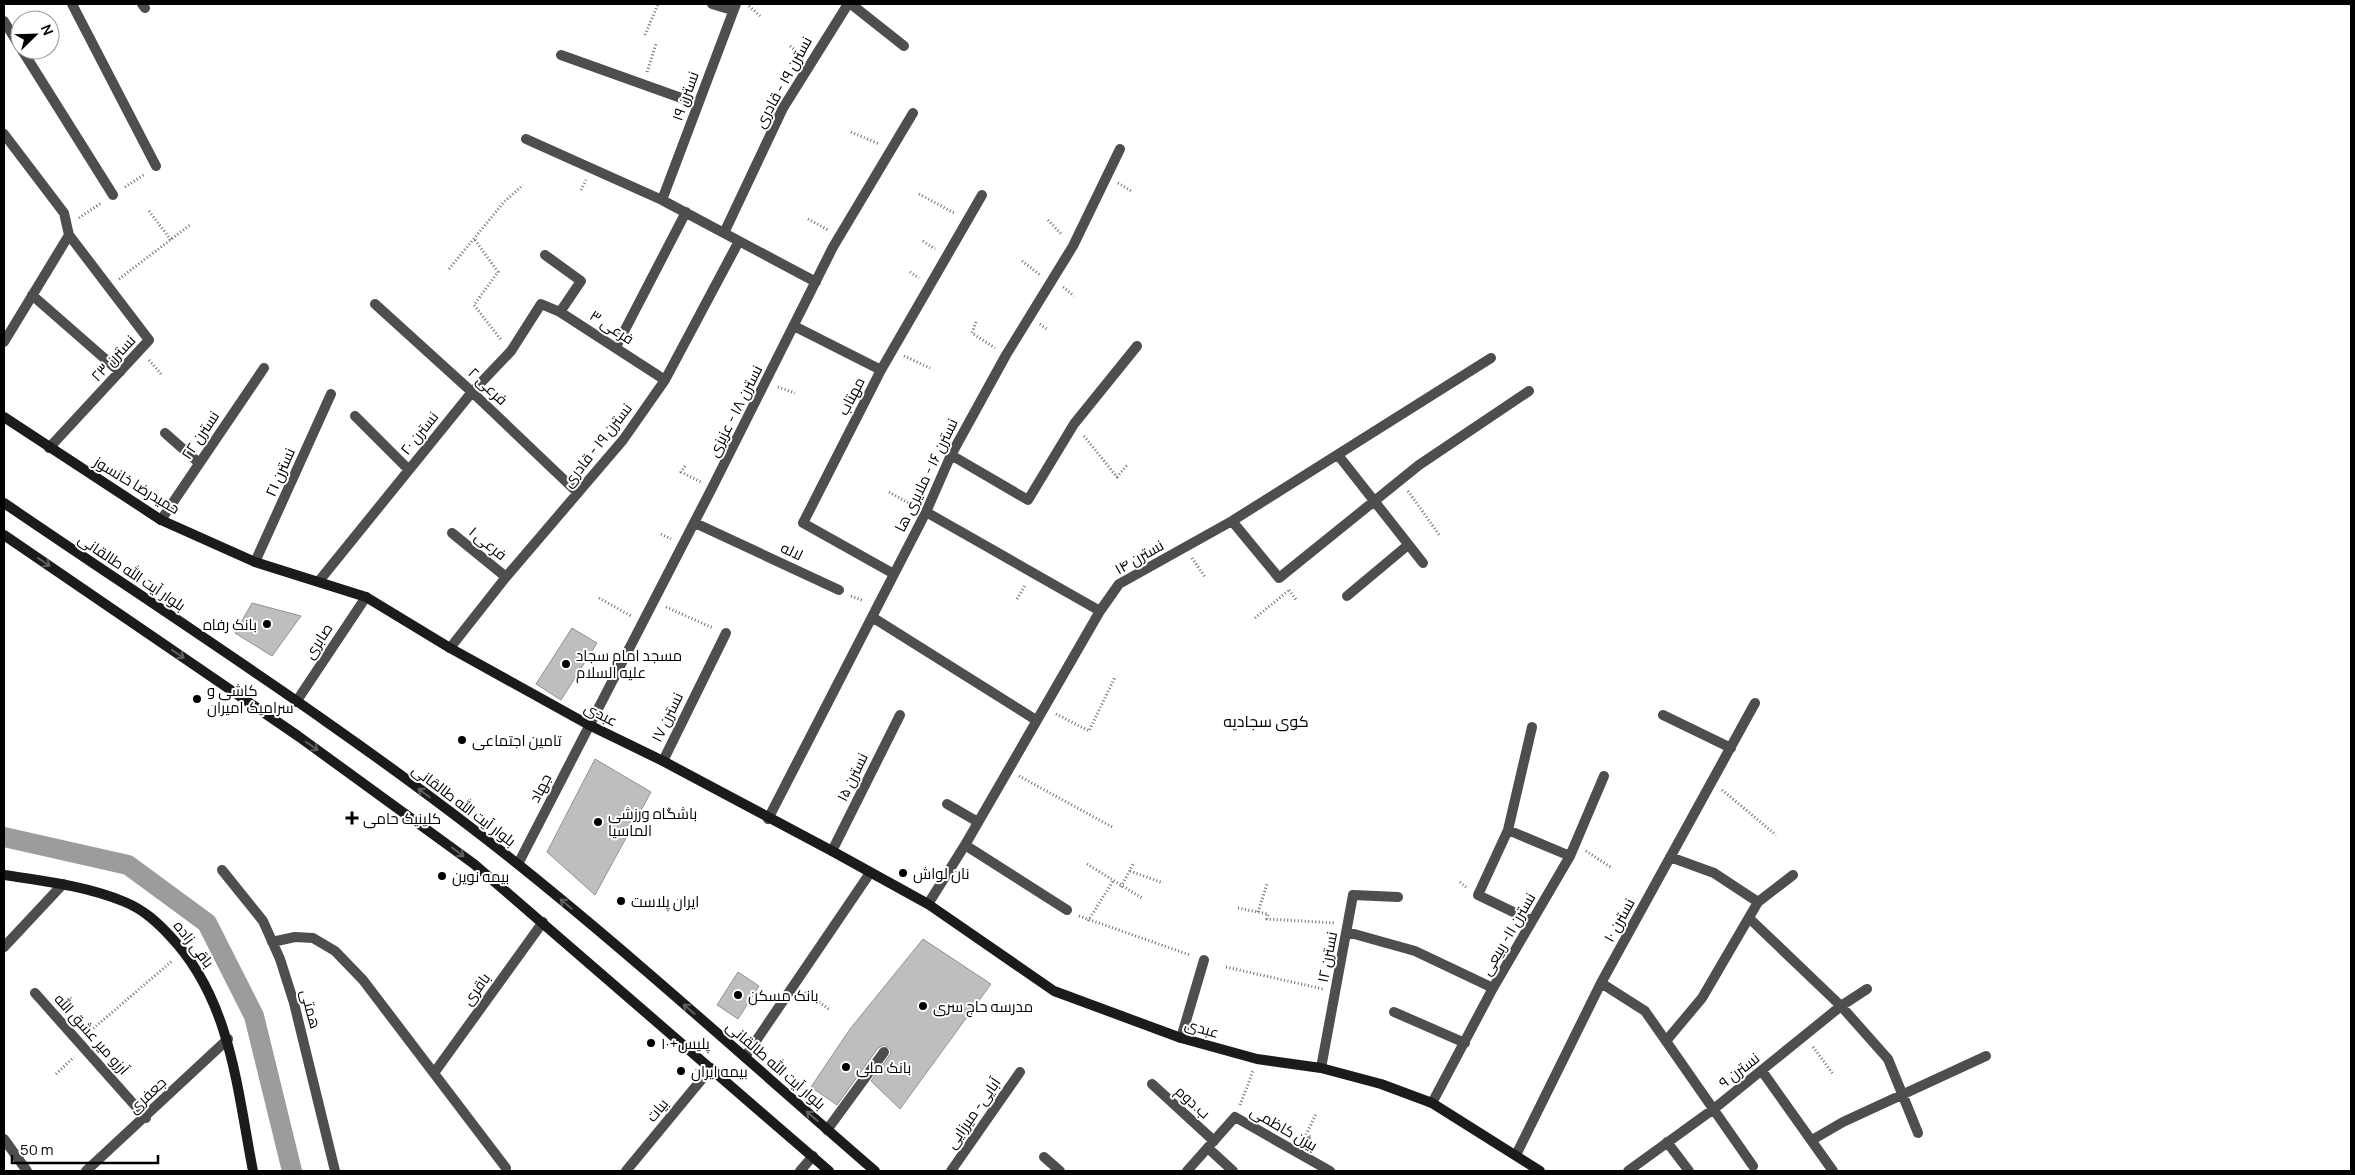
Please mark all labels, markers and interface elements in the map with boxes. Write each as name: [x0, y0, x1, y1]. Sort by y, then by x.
north arrow: [10, 10, 60, 60]
text: N: [37, 21, 58, 38]
street label: نسترن ۱۹ - قادری: [749, 32, 817, 132]
street label: نسترن ۱۹: [666, 68, 704, 124]
street label: فرعی ۳: [586, 305, 638, 349]
street label: نسترن ۲۳: [86, 330, 140, 386]
street label: نسترن ۱۸ - عزیزی: [703, 361, 767, 461]
street label: فرعی ۲: [464, 362, 512, 410]
street label: مهتاب: [833, 373, 869, 419]
street label: نسترن ۱۹ - قادری: [557, 398, 637, 492]
street label: نسترن ۲۲: [176, 406, 224, 464]
street label: نسترن ۲۰: [395, 407, 443, 459]
street label: نسترن ۱۶ - ملایری ها: [889, 415, 963, 535]
street label: نسترن ۲۱: [260, 444, 300, 500]
street label: حمیدرضا خانسوز: [89, 451, 184, 519]
street label: فرعی ۱: [465, 521, 511, 565]
street label: بلوار آیت الله طالقانی: [74, 528, 190, 616]
street label: نسترن ۱۴: [1111, 535, 1167, 579]
street label: لاله: [777, 537, 807, 565]
one-way arrow: [37, 557, 51, 567]
place label: بانک رفاه: [203, 614, 257, 635]
marker: بانک رفاه: [261, 618, 273, 630]
street label: صابری: [299, 619, 337, 663]
place label: مسجد امام سجاد علیه السلام: [576, 645, 682, 683]
one-way arrow: [171, 649, 185, 659]
marker: مسجد امام سجاد علیه السلام: [560, 658, 572, 670]
place label: کاشی و سرامیک امیران: [207, 680, 294, 718]
street label: نسترن ۱۷: [646, 689, 688, 745]
marker: کاشی و سرامیک امیران: [191, 693, 203, 705]
street label: عبدی: [581, 697, 621, 731]
district label: کوی سجادیه: [1223, 710, 1309, 732]
place label: تامین اجتماعی: [472, 730, 561, 751]
marker: تامین اجتماعی: [456, 734, 468, 746]
one-way arrow: [305, 741, 319, 751]
street label: نسترن ۱۵: [831, 749, 873, 805]
street label: بلوار آیت الله طالقانی: [408, 759, 520, 851]
street label: جهاد: [524, 770, 556, 806]
one-way arrow: [417, 788, 431, 798]
place label: باشگاه ورزشی الماسیا: [608, 803, 697, 841]
place label: کلینیک حامی: [363, 808, 441, 829]
marker: کلینیک حامی: [345, 811, 359, 825]
marker: باشگاه ورزشی الماسیا: [592, 816, 604, 828]
one-way arrow: [451, 847, 465, 857]
place label: نان لواش: [913, 863, 969, 884]
place label: بیمه نوین: [452, 866, 509, 887]
marker: نان لواش: [897, 867, 909, 879]
marker: بیمه نوین: [436, 870, 448, 882]
street label: نسترن ۱۱- ربیعی: [1476, 889, 1540, 979]
place label: ایران پلاست: [631, 891, 699, 912]
street label: نسترن ۱۰: [1598, 894, 1640, 946]
marker: ایران پلاست: [615, 895, 627, 907]
one-way arrow: [559, 898, 572, 909]
street label: باقی زاده: [169, 916, 219, 972]
street label: نسترن ۱۲: [1312, 930, 1342, 984]
street label: باقری: [457, 968, 495, 1010]
place label: بانک مسکن: [748, 985, 819, 1006]
street label: همتی: [296, 987, 326, 1031]
street label: آرزو میر عشق الله: [50, 989, 134, 1079]
marker: بانک مسکن: [732, 989, 744, 1001]
place label: مدرسه حاج سری: [933, 996, 1033, 1018]
marker: مدرسه حاج سری: [917, 1000, 929, 1012]
one-way arrow: [683, 1004, 696, 1015]
street label: عبدی: [1182, 1013, 1222, 1043]
street label: بلوار آیت الله طالقانی: [722, 1016, 830, 1114]
place label: پلیس+۱۰: [661, 1033, 710, 1054]
marker: پلیس+۱۰: [645, 1037, 657, 1049]
street label: نسترن ۹: [1714, 1047, 1764, 1093]
place label: بانک ملی: [856, 1057, 911, 1078]
place label: بیمه ایران: [691, 1061, 748, 1082]
marker: بانک ملی: [840, 1061, 852, 1073]
marker: بیمه ایران: [675, 1065, 687, 1077]
street label: جعفری: [123, 1072, 171, 1118]
street label: آبایی- میرزایی: [941, 1073, 1005, 1153]
street label: ب.دوم: [1171, 1081, 1215, 1123]
street label: بیات: [641, 1094, 673, 1126]
street label: بیژن کاظمی: [1247, 1100, 1321, 1156]
one-way arrow: [805, 1110, 818, 1122]
scale bar: [12, 1132, 159, 1164]
text: 50 m: [20, 1139, 54, 1160]

